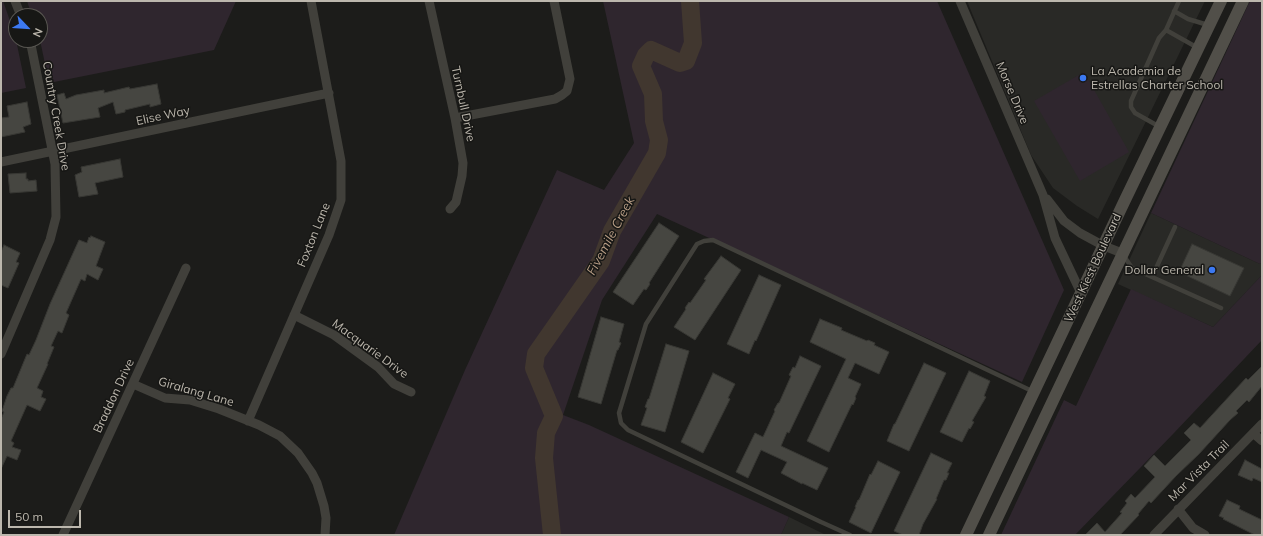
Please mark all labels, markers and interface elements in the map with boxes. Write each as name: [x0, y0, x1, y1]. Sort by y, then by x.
north arrow: [8, 8, 48, 48]
text: N: [30, 26, 46, 39]
street label: Country Creek Drive: [39, 60, 73, 172]
street label: Morse Drive: [992, 60, 1032, 126]
place label: La Academia de Estrellas Charter School: [1091, 64, 1223, 92]
street label: Turnbull Drive: [448, 65, 478, 143]
marker: La Academia de Estrellas Charter School: [1078, 73, 1088, 83]
street label: Elise Way: [135, 103, 191, 129]
water label: Fivemile Creek: [584, 194, 638, 278]
street label: Foxton Lane: [295, 201, 333, 269]
street label: West Kiest Boulevard: [1061, 211, 1125, 325]
place label: Dollar General: [1125, 263, 1204, 277]
marker: Dollar General: [1207, 265, 1217, 275]
street label: Macquarie Drive: [329, 317, 411, 381]
street label: Braddon Drive: [91, 357, 137, 435]
street label: Giralang Lane: [157, 374, 235, 410]
street label: Mar Vista Trail: [1166, 438, 1232, 504]
scale bar: [10, 502, 83, 528]
text: 50 m: [15, 509, 43, 524]

